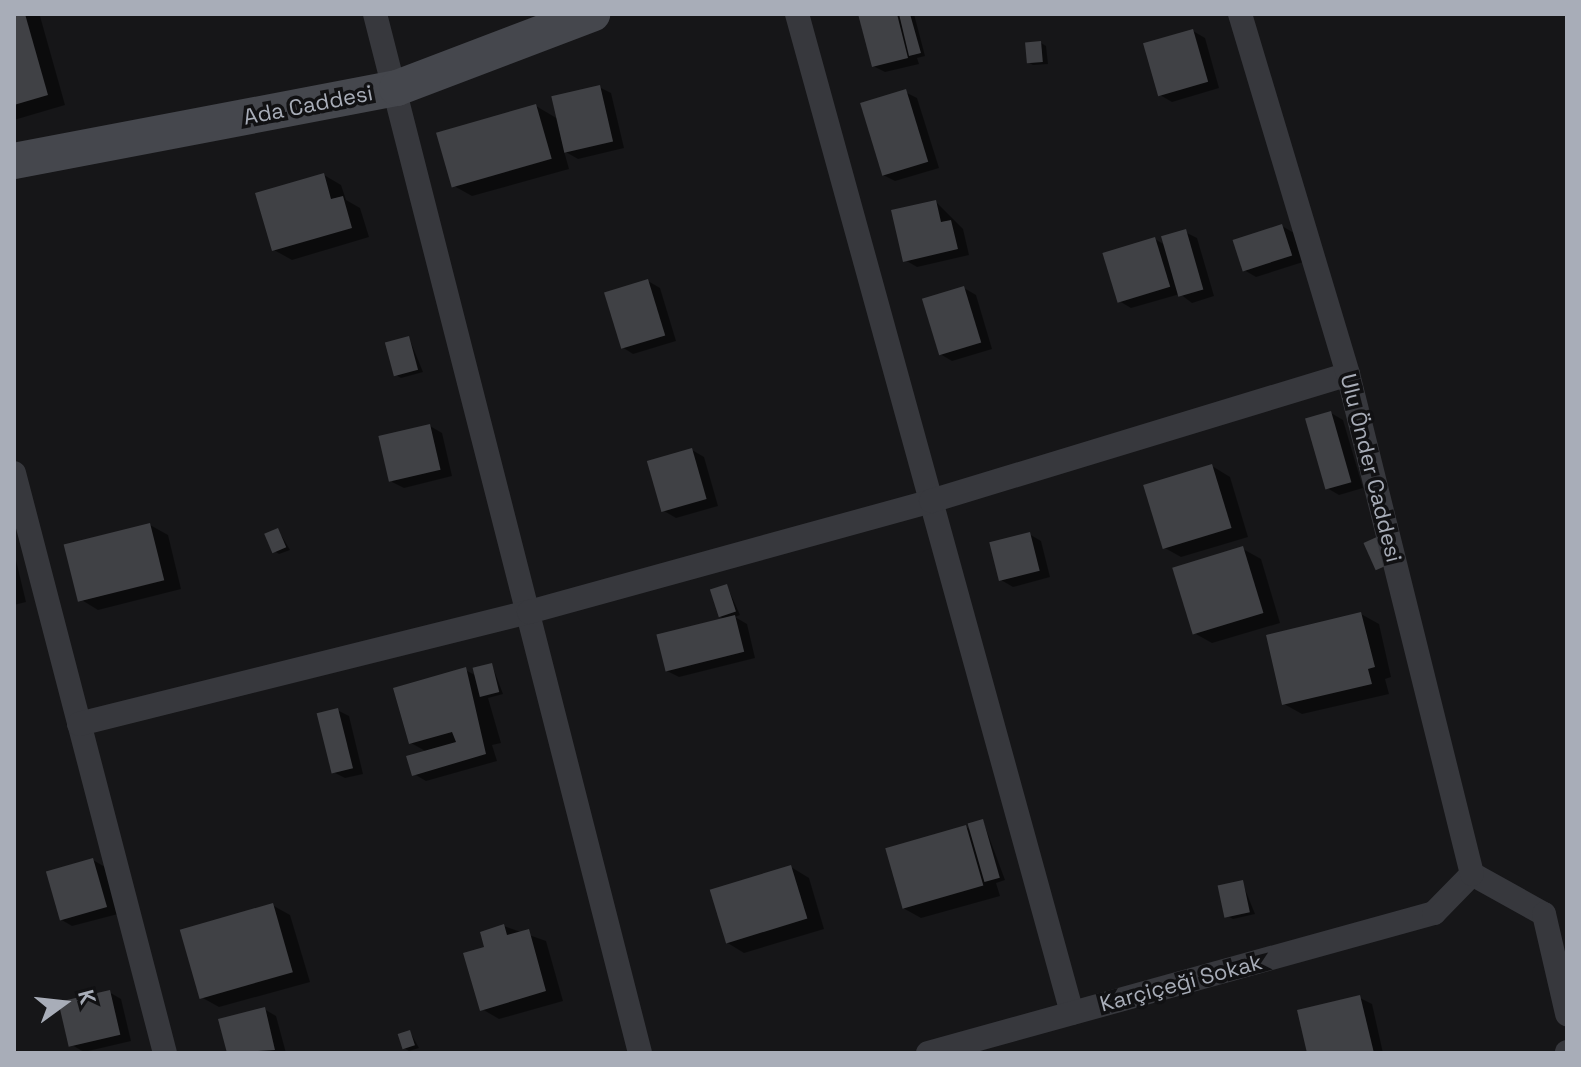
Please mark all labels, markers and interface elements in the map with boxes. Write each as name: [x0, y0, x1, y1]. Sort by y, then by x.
street label: Ada Caddesi: [241, 80, 375, 130]
street label: Ulu Önder Caddesi: [1335, 371, 1407, 565]
street label: Karçiçeği Sokak: [1097, 949, 1265, 1017]
north arrow: [24, 963, 104, 1043]
text: K: [72, 987, 102, 1007]

